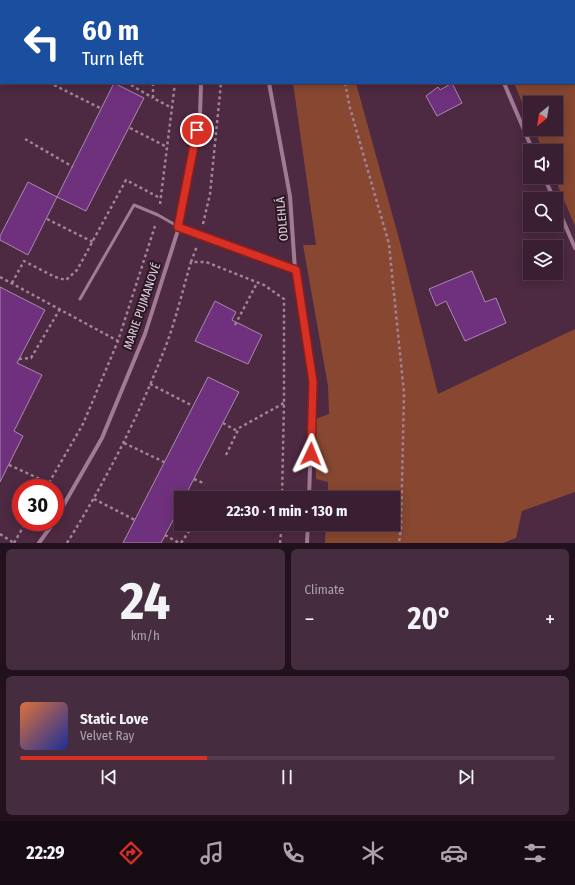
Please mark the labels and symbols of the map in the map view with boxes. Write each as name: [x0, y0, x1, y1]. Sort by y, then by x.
north arrow: [523, 96, 563, 136]
pin: [180, 113, 214, 147]
street label: ODLEHLÁ: [272, 196, 291, 242]
street label: MARIE PUJMANOVÉ: [120, 260, 164, 351]
position arrow: [290, 433, 332, 475]
speed limit sign: 30: [12, 479, 64, 531]

